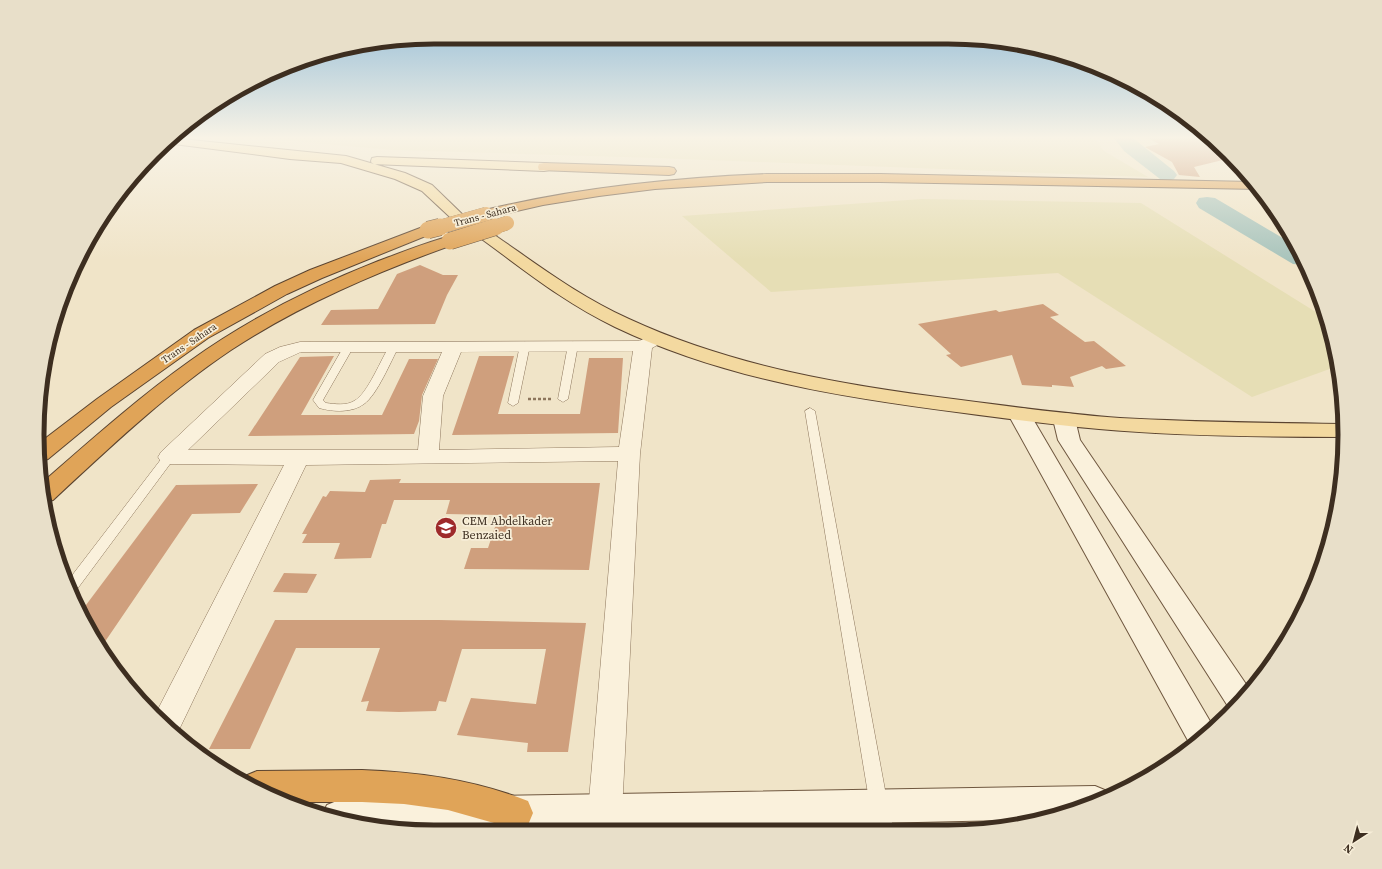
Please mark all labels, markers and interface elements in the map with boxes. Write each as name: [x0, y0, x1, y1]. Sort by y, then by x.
street label: Trans - Sahara: [453, 200, 518, 230]
street label: Trans - Sahara: [159, 319, 220, 366]
place label: CEM Abdelkader Benzaied: [462, 513, 552, 543]
school or university icon: CEM Abdelkader Benzaied: [433, 515, 459, 541]
north arrow: [1334, 821, 1374, 861]
text: N: [1341, 840, 1356, 857]

